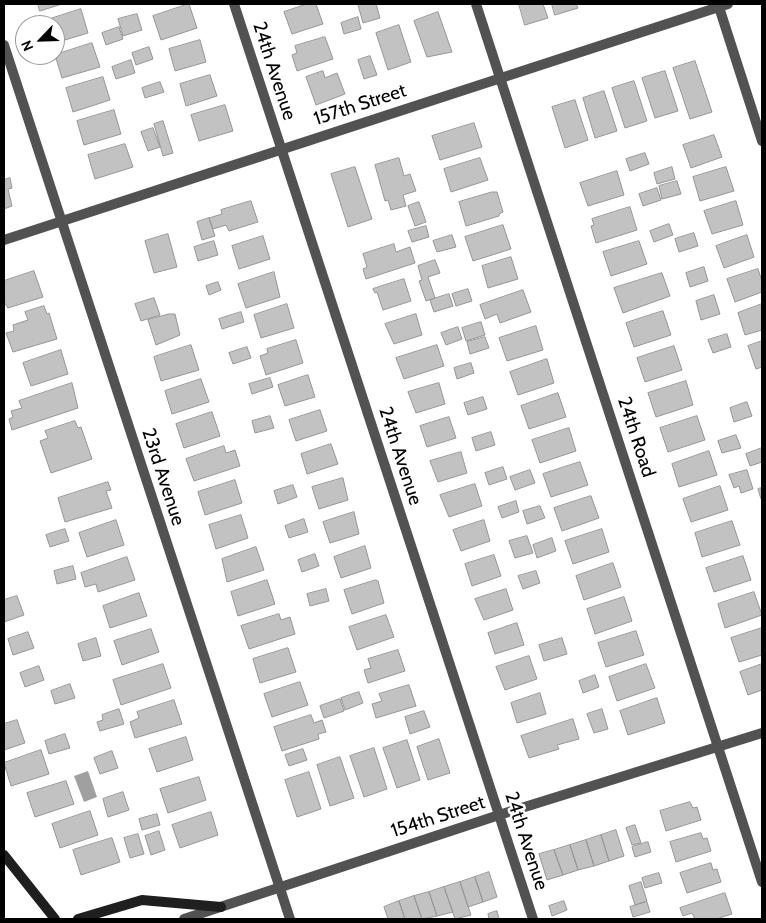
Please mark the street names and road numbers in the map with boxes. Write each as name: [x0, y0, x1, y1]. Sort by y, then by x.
street label: 24th Avenue: [247, 19, 301, 123]
street label: 157th Street: [311, 79, 409, 131]
street label: 24th Road: [612, 394, 660, 480]
street label: 24th Avenue: [373, 404, 427, 508]
street label: 23rd Avenue: [137, 425, 189, 529]
street label: 24th Avenue: [499, 789, 553, 893]
street label: 154th Street: [388, 791, 488, 843]

